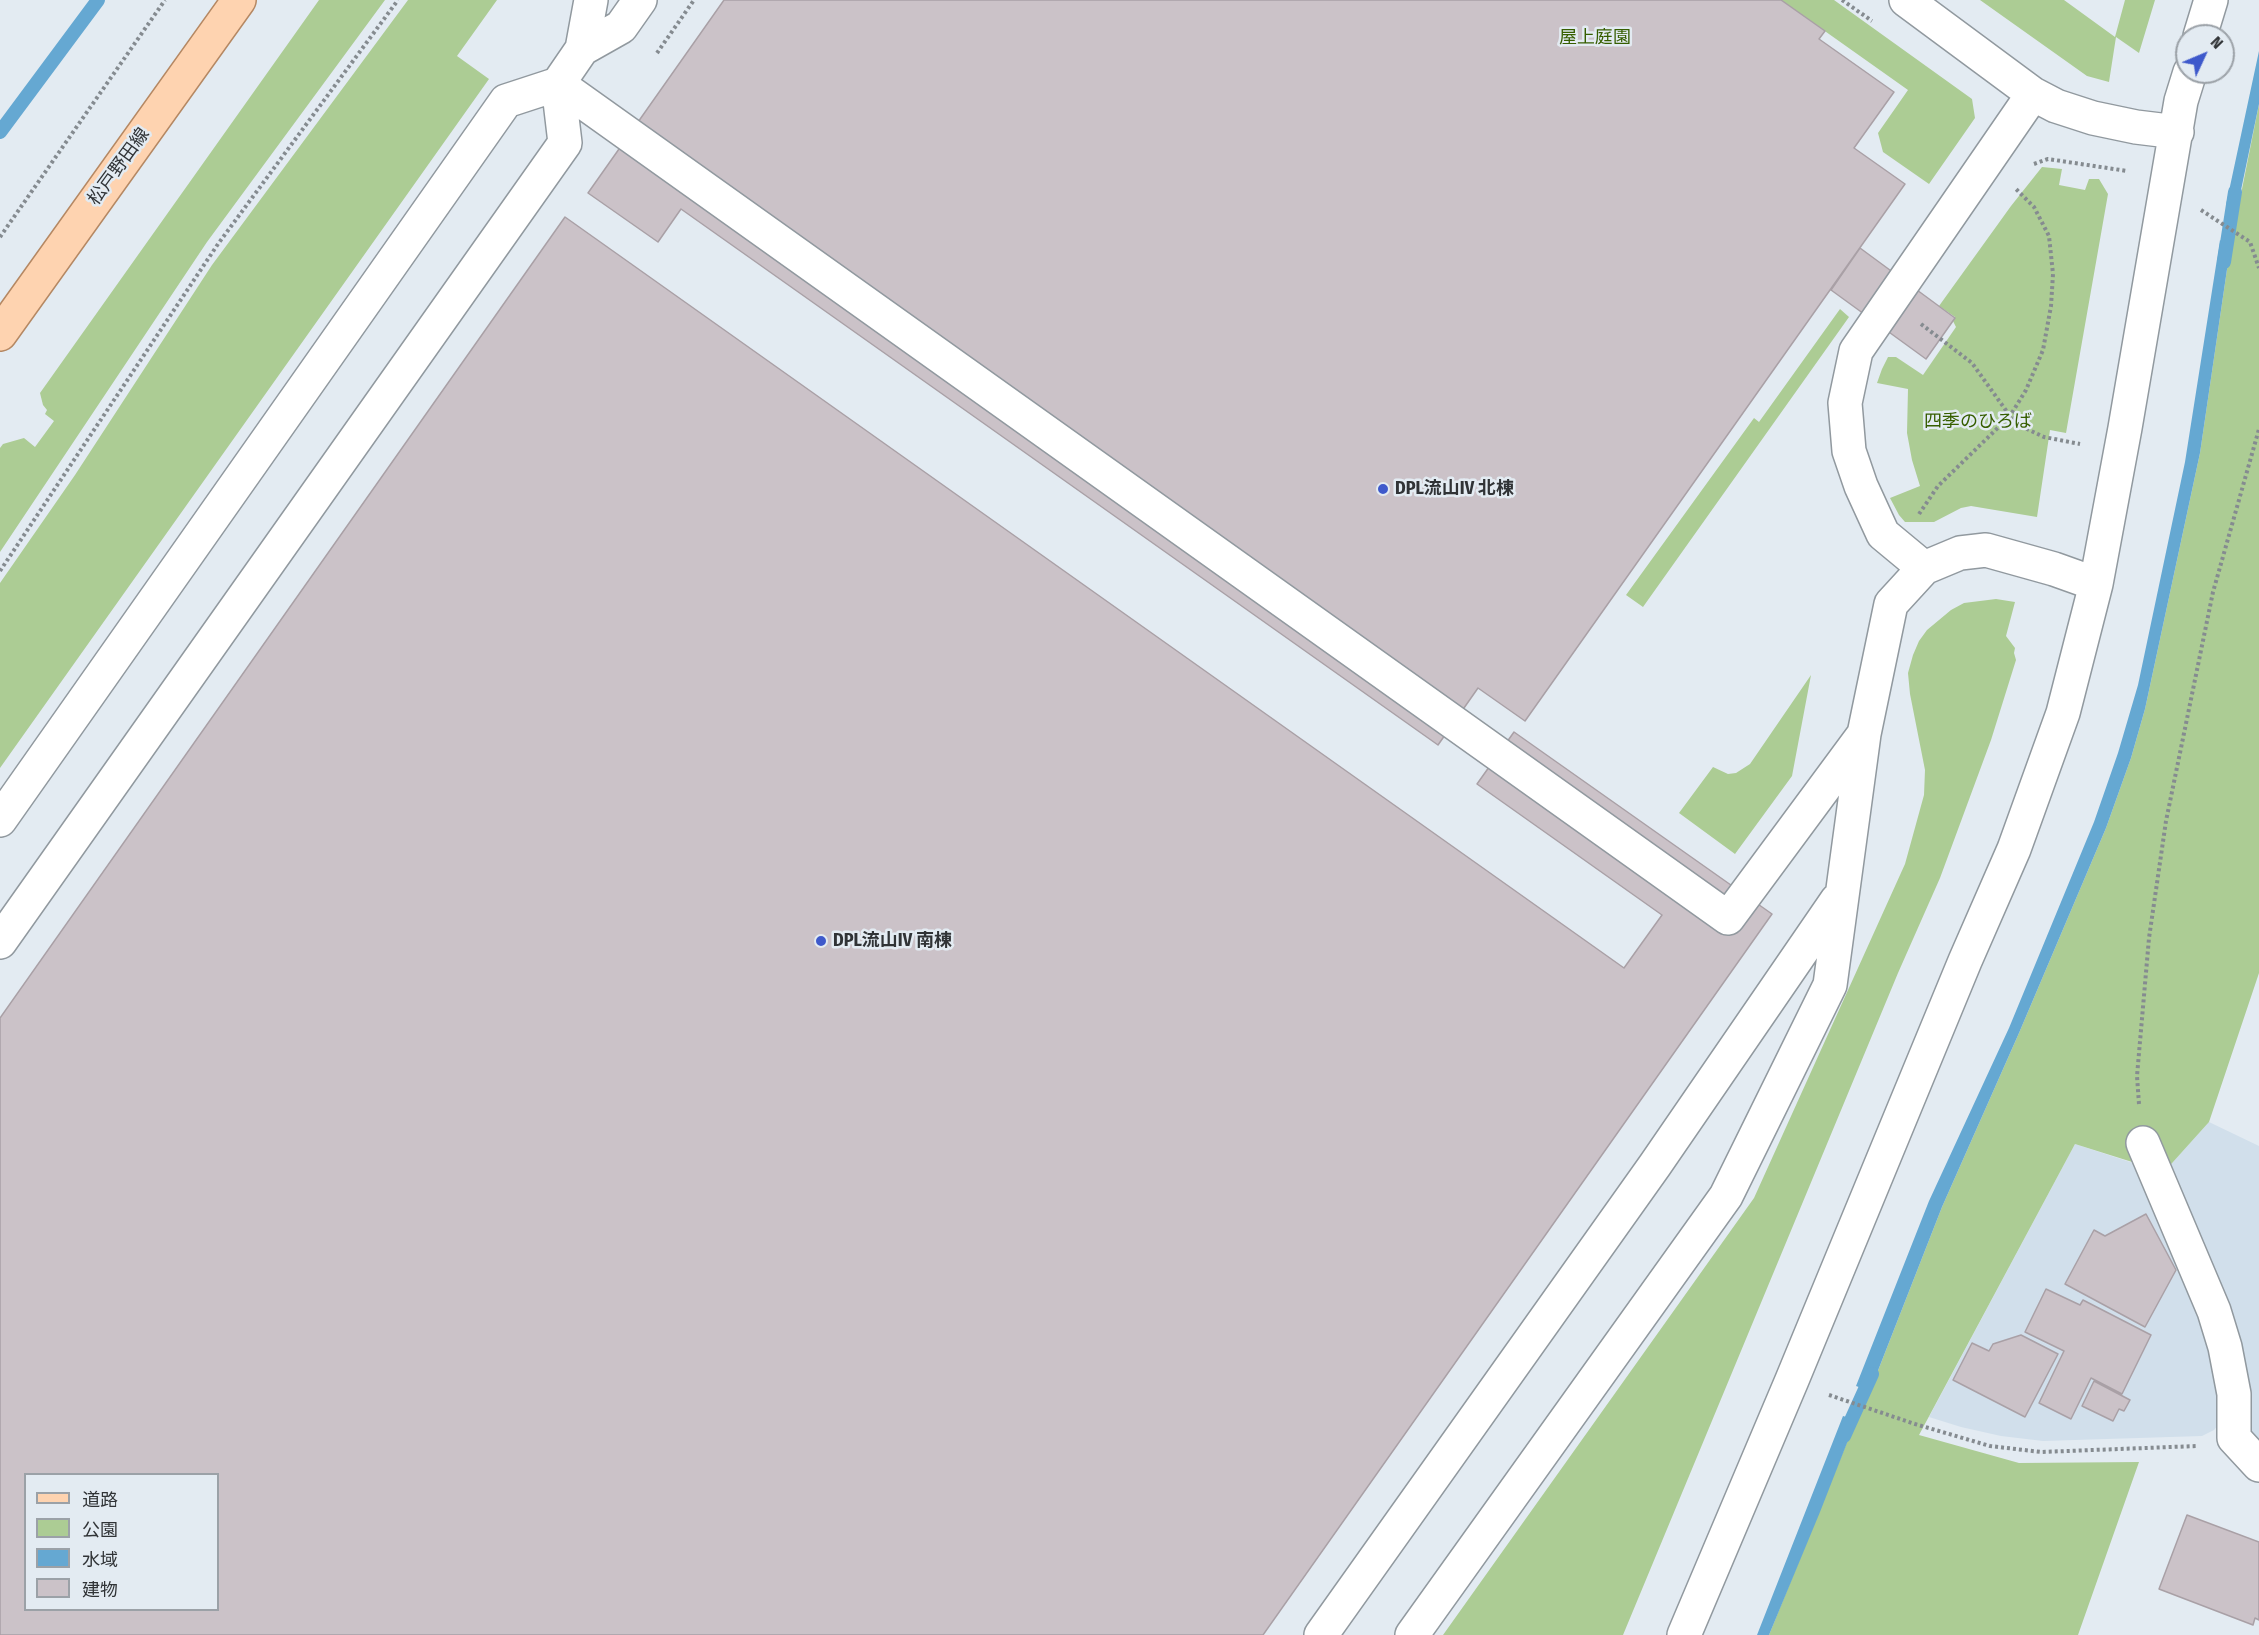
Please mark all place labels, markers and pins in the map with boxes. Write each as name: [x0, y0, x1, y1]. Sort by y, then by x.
place label: DPL流山IV 北棟: [1395, 478, 1514, 500]
marker: DPL流山IV 北棟: [1376, 482, 1390, 496]
place label: DPL流山IV 南棟: [833, 930, 952, 952]
marker: DPL流山IV 南棟: [814, 934, 828, 948]

